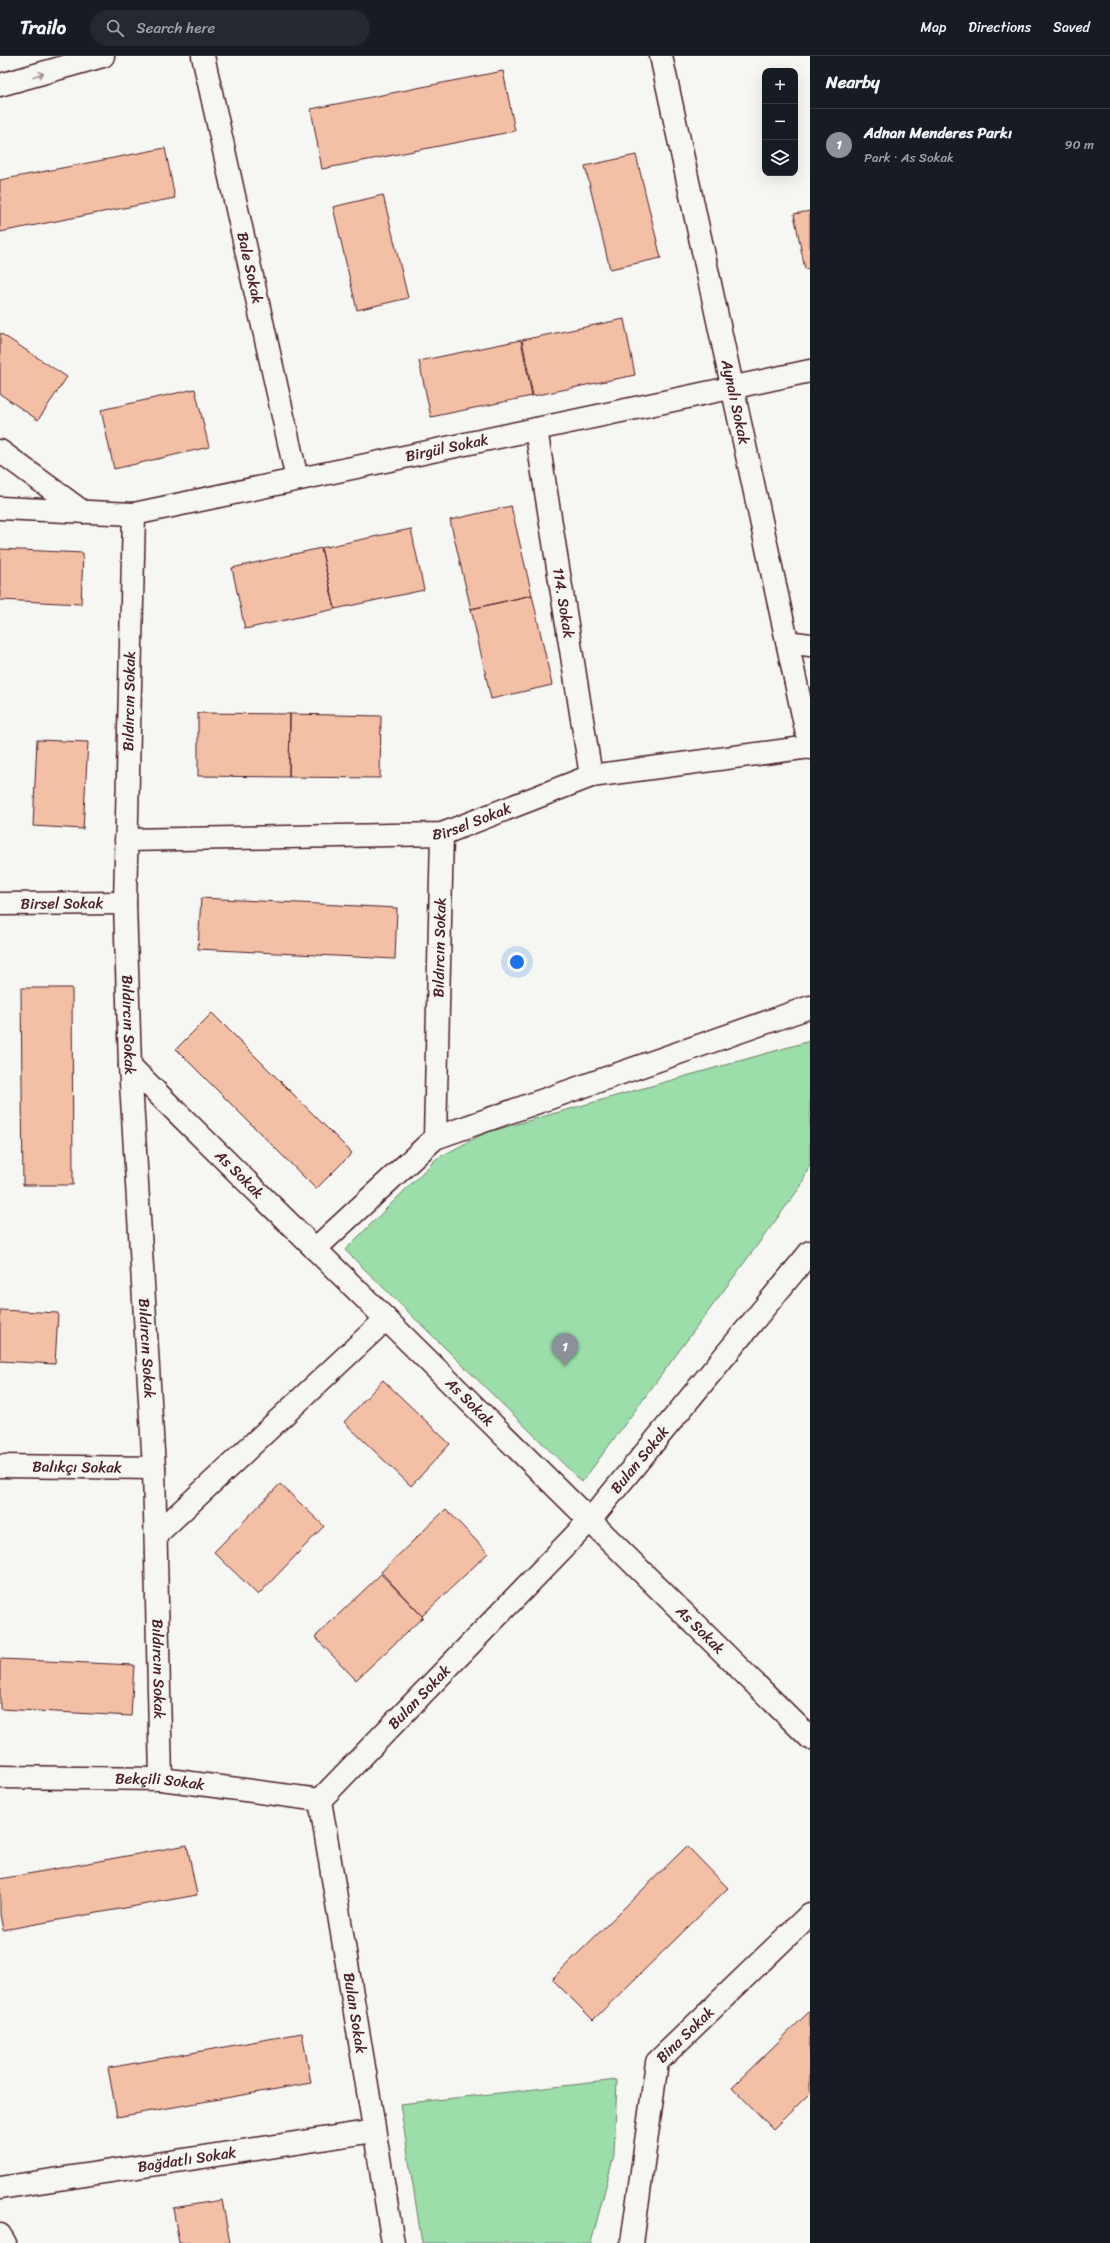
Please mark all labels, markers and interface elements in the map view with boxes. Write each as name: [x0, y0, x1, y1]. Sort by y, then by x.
search box: [90, 10, 370, 46]
text: Trailo: [20, 11, 66, 44]
text: Search here: [136, 15, 215, 41]
text: Map: [920, 15, 946, 40]
text: Directions: [968, 15, 1031, 40]
text: Saved: [1053, 15, 1090, 40]
icon: search: [104, 17, 126, 39]
text: Nearby: [826, 67, 880, 97]
map controls: [762, 68, 798, 176]
button: +: [762, 68, 798, 104]
one-way arrow: [31, 71, 44, 78]
button: −: [762, 104, 798, 140]
text: Adnan Menderes Parkı: [864, 120, 1012, 146]
text: 1: [836, 133, 842, 156]
text: 90 m: [1064, 133, 1094, 156]
button: layers: [762, 140, 798, 176]
text: Park · As Sokak: [864, 146, 954, 169]
street label: Bale Sokak: [229, 229, 271, 306]
street label: Aynalı Sokak: [714, 356, 757, 447]
street label: Birgül Sokak: [403, 426, 491, 469]
street label: 114. Sokak: [545, 566, 582, 640]
street label: Bıldırcın Sokak: [115, 651, 143, 751]
street label: Birsel Sokak: [432, 795, 515, 847]
street label: Birsel Sokak: [20, 890, 104, 917]
street label: Bıldırcın Sokak: [425, 897, 454, 998]
your location: [507, 952, 527, 972]
street label: Bıldırcın Sokak: [114, 974, 144, 1076]
street label: As Sokak: [208, 1143, 270, 1205]
street label: Bıldırcın Sokak: [131, 1298, 163, 1399]
pin: 1: [552, 1333, 578, 1366]
street label: As Sokak: [438, 1371, 501, 1433]
street label: Bulan Sokak: [604, 1419, 676, 1499]
street label: Balıkçı Sokak: [32, 1453, 122, 1481]
street label: As Sokak: [669, 1598, 731, 1661]
street label: Bıldırcın Sokak: [144, 1619, 173, 1719]
street label: Bulan Sokak: [382, 1658, 458, 1735]
street label: Bekçili Sokak: [115, 1765, 207, 1798]
street label: Bulan Sokak: [336, 1971, 374, 2056]
street label: Bina Sokak: [650, 2000, 721, 2070]
street label: Bağdatlı Sokak: [136, 2139, 238, 2180]

